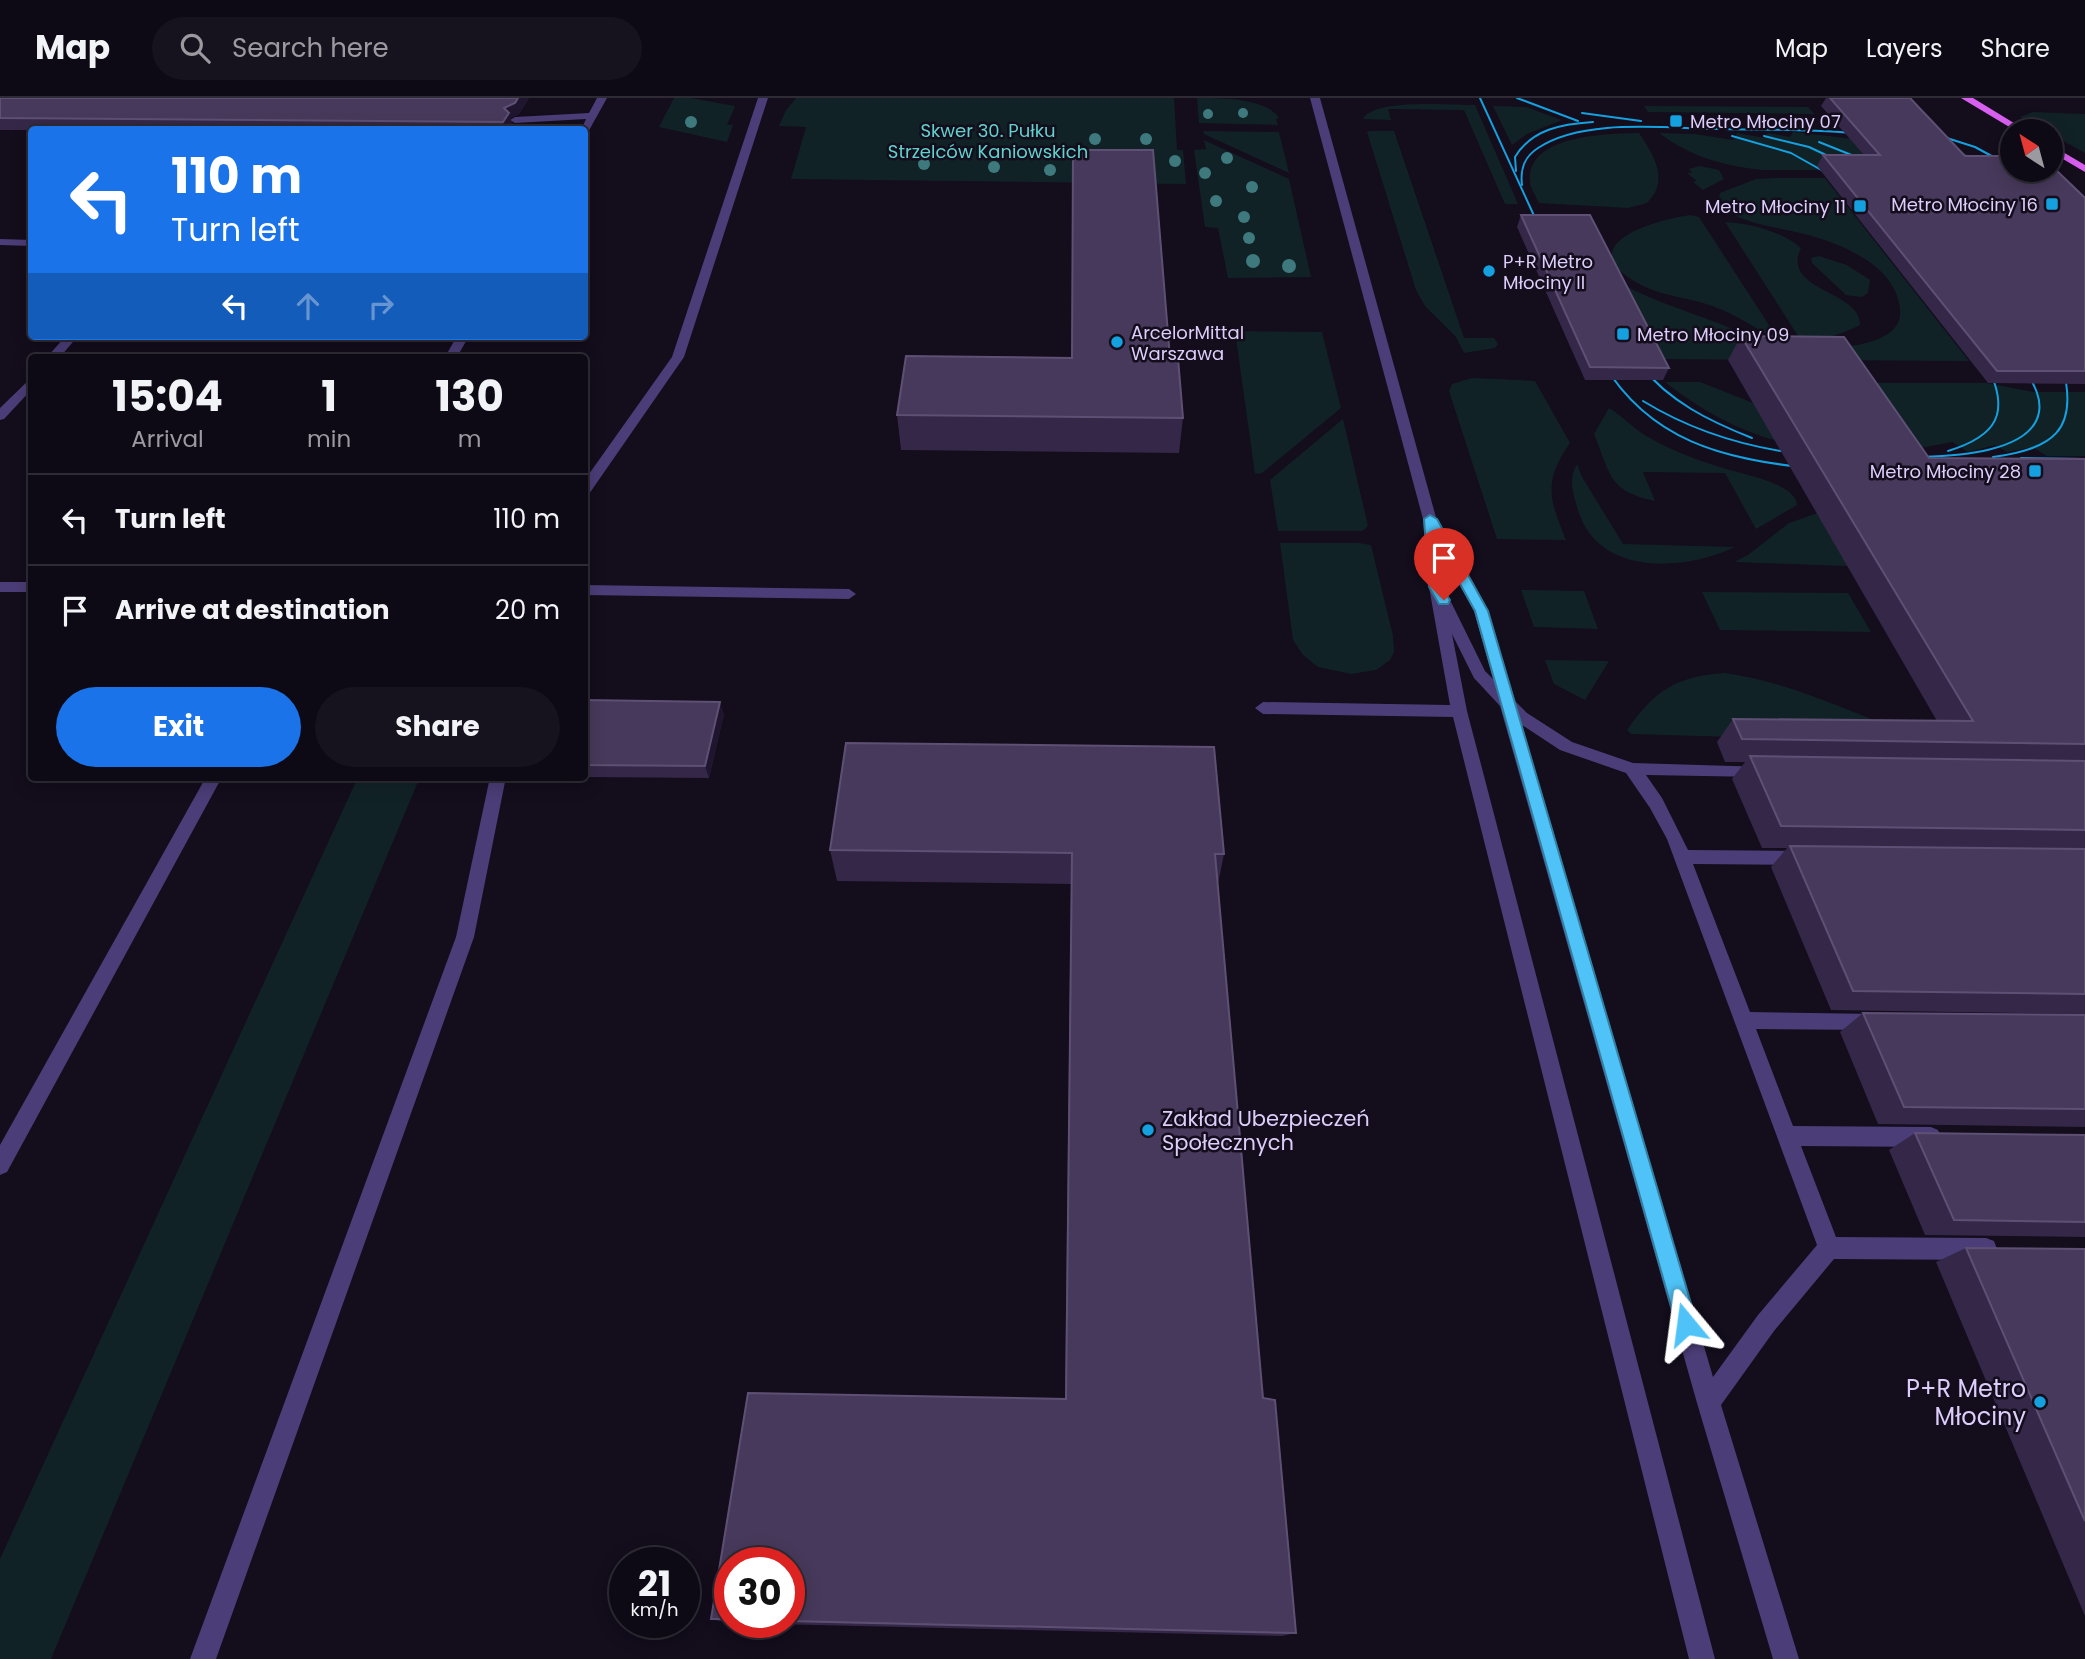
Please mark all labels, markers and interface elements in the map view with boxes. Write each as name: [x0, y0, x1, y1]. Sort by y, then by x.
search box: [152, 17, 642, 80]
text: Map: [35, 24, 110, 71]
icon: search: [176, 29, 214, 67]
text: Search here: [232, 30, 389, 66]
text: Map: [1775, 32, 1828, 65]
text: Layers: [1866, 32, 1942, 65]
text: Share: [1980, 32, 2050, 65]
place label: Metro Młociny 07: [1690, 109, 1841, 134]
marker: Metro Młociny 07: [1668, 113, 1684, 129]
park label: Skwer 30. Pułku Strzelców Kaniowskich: [888, 118, 1088, 164]
north arrow: [2000, 119, 2063, 182]
map controls: [2000, 119, 2063, 182]
text: 110 m: [171, 142, 302, 210]
icon: left: [56, 154, 147, 245]
place label: Metro Młociny 16: [1891, 192, 2038, 217]
place label: Metro Młociny 11: [1705, 194, 1846, 219]
marker: Metro Młociny 16: [2044, 196, 2060, 212]
marker: Metro Młociny 11: [1852, 198, 1868, 214]
text: Turn left: [171, 207, 300, 252]
place label: P+R Metro Młociny II: [1503, 249, 1593, 295]
marker: P+R Metro Młociny II: [1481, 263, 1497, 279]
icon: left: [216, 287, 254, 325]
icon: ahead: [289, 287, 327, 325]
icon: right: [362, 287, 400, 325]
place label: ArcelorMittal Warszawa: [1131, 320, 1244, 366]
place label: Metro Młociny 09: [1637, 322, 1789, 347]
marker: Metro Młociny 09: [1615, 326, 1631, 342]
marker: ArcelorMittal Warszawa: [1109, 334, 1125, 350]
text: 15:04: [112, 367, 223, 426]
text: 1: [321, 367, 337, 426]
text: 130: [435, 367, 504, 426]
text: Arrival: [131, 423, 204, 455]
text: min: [307, 423, 351, 455]
text: m: [458, 423, 481, 455]
place label: Metro Młociny 28: [1870, 459, 2021, 484]
marker: Metro Młociny 28: [2027, 463, 2043, 479]
icon: left: [56, 501, 94, 539]
text: Turn left: [115, 501, 226, 537]
text: 110 m: [493, 501, 560, 537]
pin: [1414, 528, 1474, 600]
icon: arrive: [1425, 539, 1463, 577]
icon: arrive: [56, 592, 94, 630]
text: Arrive at destination: [115, 592, 390, 628]
text: 20 m: [495, 592, 560, 628]
button: Exit: [56, 687, 301, 767]
button: Share: [315, 687, 560, 767]
place label: Zakład Ubezpieczeń Społecznych: [1162, 1104, 1370, 1157]
marker: Zakład Ubezpieczeń Społecznych: [1140, 1122, 1156, 1138]
position arrow: [1649, 1287, 1723, 1361]
place label: P+R Metro Młociny: [1906, 1372, 2026, 1433]
marker: P+R Metro Młociny: [2032, 1394, 2048, 1410]
speed limit sign: 30: [714, 1547, 805, 1638]
text: 21: [638, 1559, 671, 1608]
text: km/h: [631, 1597, 678, 1622]

